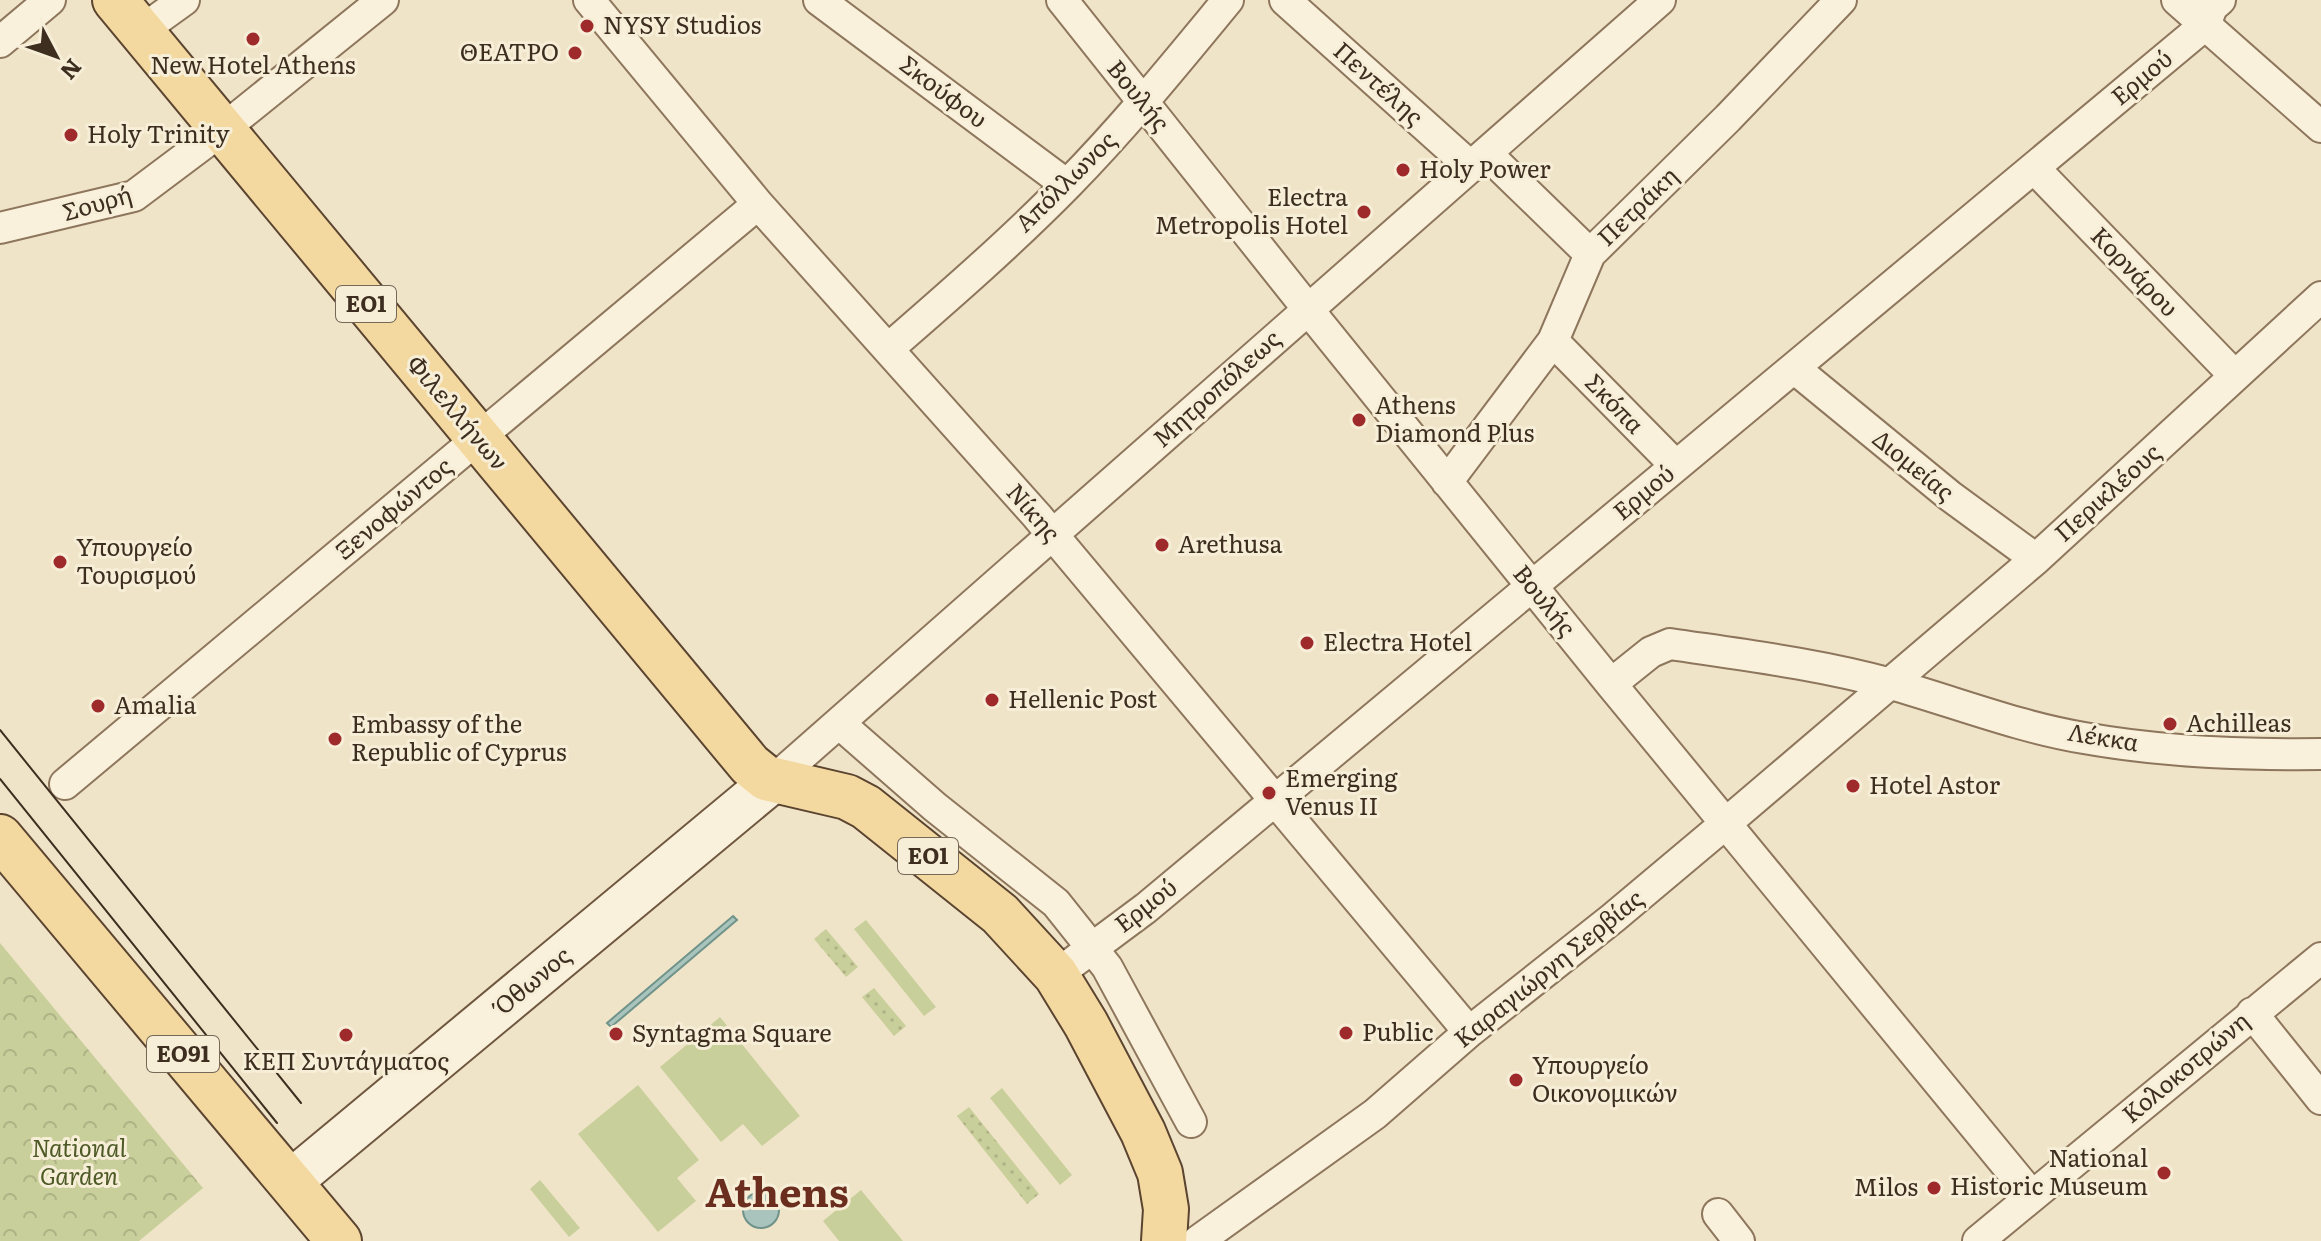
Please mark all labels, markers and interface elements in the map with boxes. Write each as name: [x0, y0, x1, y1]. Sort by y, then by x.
place label: NYSY Studios: [603, 6, 761, 41]
north arrow: [16, 16, 96, 96]
marker: NYSY Studios: [578, 17, 596, 35]
marker: New Hotel Athens: [244, 30, 262, 48]
street label: Πεντέλης: [1327, 32, 1433, 132]
place label: ΘΕΑΤΡΟ: [460, 33, 559, 68]
street label: Ερμού: [2102, 40, 2179, 112]
marker: ΘΕΑΤΡΟ: [566, 44, 584, 62]
street label: Σκούφου: [893, 45, 996, 135]
place label: New Hotel Athens: [150, 46, 356, 81]
street label: Βουλής: [1100, 51, 1180, 138]
text: N: [54, 52, 91, 88]
place label: Holy Trinity: [87, 115, 230, 150]
street label: Απόλλωνος: [1006, 122, 1123, 239]
marker: Holy Trinity: [62, 126, 80, 144]
place label: Holy Power: [1419, 150, 1551, 185]
street label: Πετράκη: [1588, 158, 1685, 253]
marker: Holy Power: [1394, 161, 1412, 179]
street label: Σουρή: [57, 175, 135, 228]
place label: Electra Metropolis Hotel: [1155, 178, 1348, 241]
marker: Electra Metropolis Hotel: [1355, 203, 1373, 221]
street label: Κορνάρου: [2084, 217, 2188, 323]
road number: ΕΟ1: [336, 286, 396, 322]
street label: Μητροπόλεως: [1144, 320, 1287, 454]
street label: Φιλελλήνων: [400, 346, 518, 477]
street label: Σκόπα: [1578, 364, 1653, 440]
place label: Athens Diamond Plus: [1375, 386, 1535, 449]
marker: Athens Diamond Plus: [1350, 411, 1368, 429]
street label: Διομείας: [1866, 420, 1963, 508]
street label: Περικλέους: [2045, 434, 2167, 548]
street label: Ξενοφώντος: [326, 448, 459, 567]
street label: Ερμού: [1604, 455, 1681, 527]
street label: Νίκης: [1000, 475, 1070, 548]
place label: Arethusa: [1178, 525, 1282, 560]
place label: Υπουργείο Τουρισμού: [76, 528, 196, 591]
marker: Arethusa: [1153, 536, 1171, 554]
marker: Υπουργείο Τουρισμού: [51, 553, 69, 571]
street label: Βουλής: [1506, 556, 1586, 643]
place label: Electra Hotel: [1323, 623, 1472, 658]
marker: Electra Hotel: [1298, 634, 1316, 652]
place label: Hellenic Post: [1008, 680, 1157, 715]
place label: Amalia: [114, 686, 196, 721]
marker: Hellenic Post: [983, 691, 1001, 709]
marker: Amalia: [89, 697, 107, 715]
place label: Achilleas: [2186, 704, 2291, 739]
place label: Embassy of the Republic of Cyprus: [351, 705, 567, 768]
street label: Λέκκα: [2065, 713, 2142, 758]
marker: Achilleas: [2161, 715, 2179, 733]
marker: Embassy of the Republic of Cyprus: [326, 730, 344, 748]
place label: Emerging Venus ΙΙ: [1285, 759, 1398, 822]
place label: Hotel Astor: [1869, 766, 2001, 801]
marker: Hotel Astor: [1844, 777, 1862, 795]
marker: Emerging Venus ΙΙ: [1260, 784, 1278, 802]
road number: ΕΟ1: [898, 838, 958, 874]
street label: Ερμού: [1106, 869, 1183, 940]
street label: Καραγιώργη Σερβίας: [1445, 880, 1650, 1054]
street label: Όθωνος: [483, 937, 577, 1024]
street label: Κολοκοτρώνη: [2113, 1002, 2256, 1130]
place label: Public: [1362, 1013, 1433, 1048]
place label: Syntagma Square: [632, 1014, 832, 1049]
marker: Public: [1337, 1024, 1355, 1042]
marker: Syntagma Square: [607, 1025, 625, 1043]
marker: ΚΕΠ Συντάγματος: [337, 1026, 355, 1044]
road number: ΕΟ91: [147, 1036, 219, 1072]
place label: ΚΕΠ Συντάγματος: [243, 1042, 449, 1077]
place label: Υπουργείο Οικονομικών: [1532, 1046, 1678, 1109]
marker: Υπουργείο Οικονομικών: [1507, 1071, 1525, 1089]
park label: National Garden: [32, 1129, 127, 1192]
place label: National Historic Museum: [1950, 1139, 2148, 1202]
district label: Athens: [705, 1160, 849, 1219]
marker: National Historic Museum: [2155, 1164, 2173, 1182]
place label: Milos: [1854, 1168, 1918, 1203]
marker: Milos: [1925, 1179, 1943, 1197]

